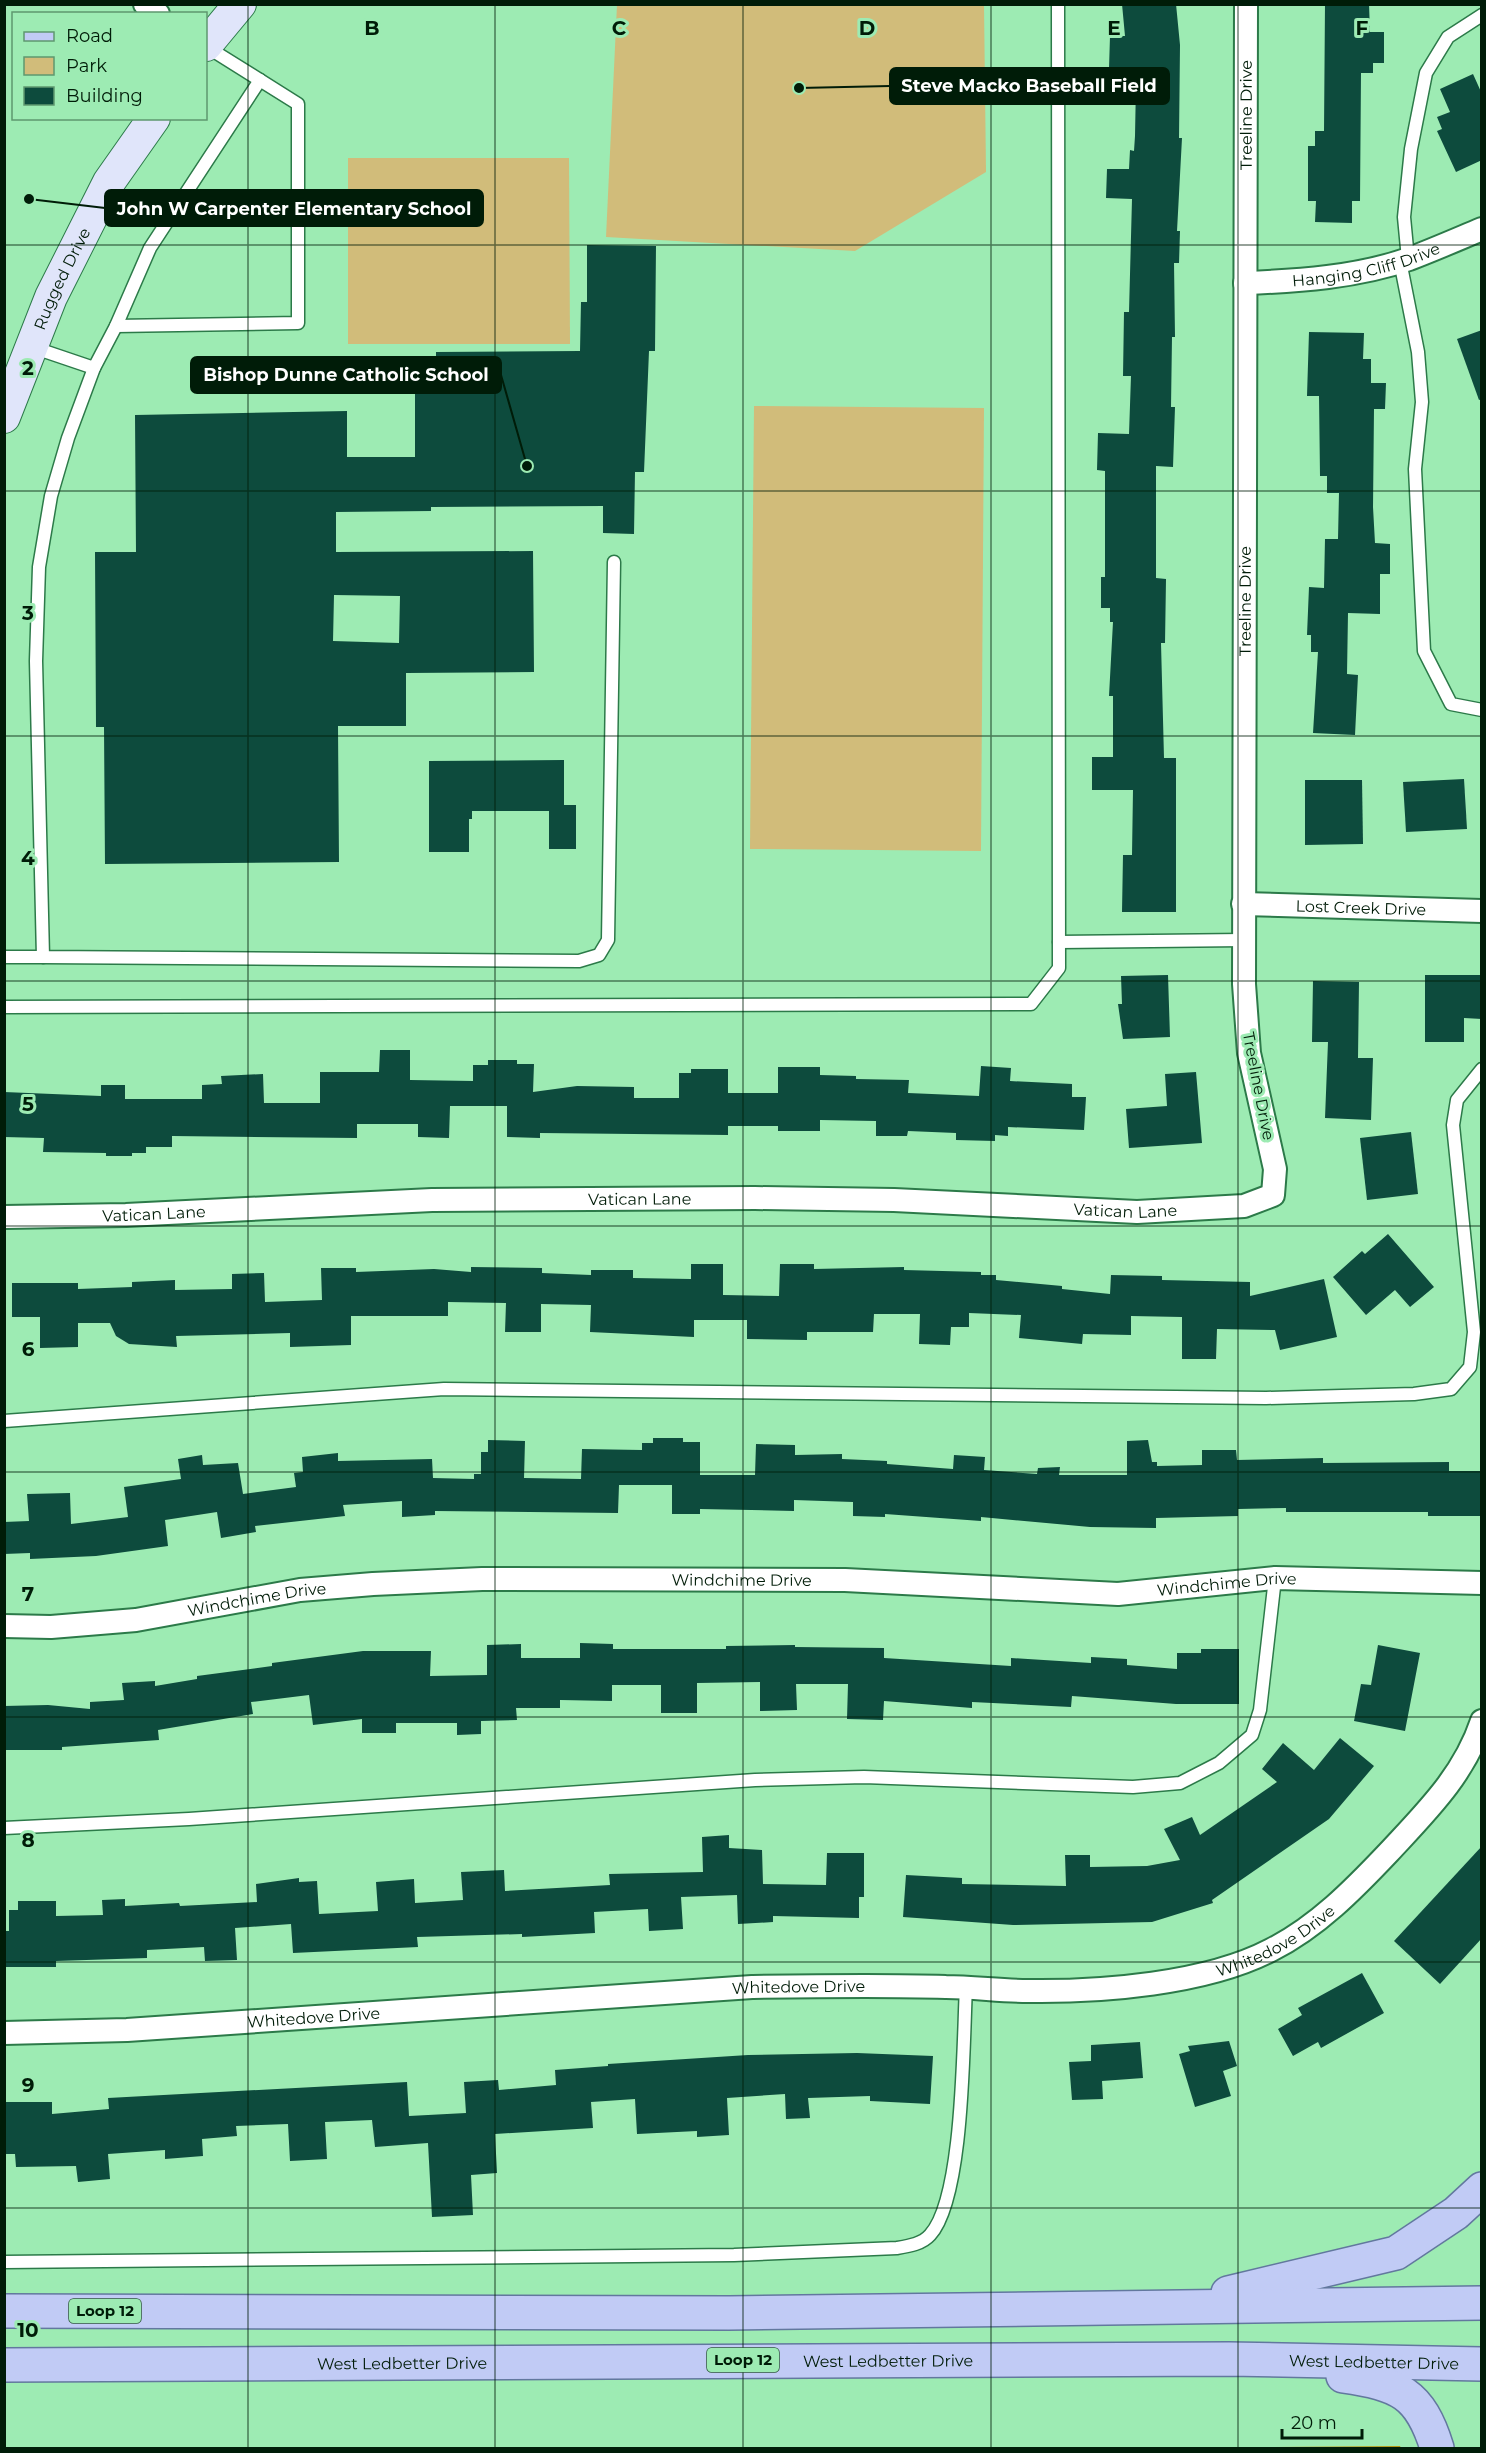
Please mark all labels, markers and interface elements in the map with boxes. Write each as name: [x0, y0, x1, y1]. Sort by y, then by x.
legend: [12, 12, 207, 120]
text: B: [364, 16, 380, 40]
text: C: [612, 16, 627, 40]
text: D: [859, 16, 875, 40]
text: E: [1107, 16, 1121, 40]
text: F: [1356, 16, 1369, 40]
text: Road: [66, 25, 113, 47]
text: Park: [66, 55, 107, 77]
street label: Treeline Drive: [1237, 60, 1256, 170]
callout: Steve Macko Baseball Field: [890, 68, 1169, 104]
text: Steve Macko Baseball Field: [901, 75, 1157, 97]
text: Building: [66, 85, 143, 107]
callout: John W Carpenter Elementary School: [105, 190, 483, 226]
text: John W Carpenter Elementary School: [116, 198, 471, 220]
street label: Rugged Drive: [30, 225, 94, 333]
street label: Hanging Cliff Drive: [1291, 239, 1443, 291]
text: 2: [22, 356, 34, 380]
callout: Bishop Dunne Catholic School: [191, 357, 501, 393]
text: Bishop Dunne Catholic School: [203, 364, 489, 386]
street label: Treeline Drive: [1236, 546, 1255, 656]
text: 3: [21, 601, 34, 625]
text: 4: [21, 846, 35, 870]
street label: Lost Creek Drive: [1295, 897, 1426, 919]
street label: Treeline Drive: [1239, 1030, 1278, 1142]
text: 5: [22, 1092, 34, 1116]
street label: Vatican Lane: [588, 1189, 691, 1209]
street label: Vatican Lane: [1073, 1200, 1178, 1222]
street label: Vatican Lane: [102, 1202, 206, 1225]
text: 6: [22, 1337, 35, 1361]
street label: Windchime Drive: [1156, 1569, 1297, 1600]
street label: Windchime Drive: [671, 1571, 812, 1590]
street label: Windchime Drive: [186, 1579, 327, 1620]
text: 7: [22, 1582, 34, 1606]
text: 8: [21, 1828, 35, 1852]
street label: Whitedove Drive: [1214, 1901, 1339, 1980]
street label: Whitedove Drive: [731, 1977, 865, 1998]
street label: Whitedove Drive: [246, 2004, 381, 2032]
text: 9: [22, 2073, 34, 2097]
road number: Loop 12: [69, 2299, 141, 2323]
text: 10: [17, 2318, 39, 2342]
road number: Loop 12: [707, 2348, 779, 2372]
street label: West Ledbetter Drive: [803, 2351, 973, 2371]
street label: West Ledbetter Drive: [1289, 2351, 1459, 2374]
street label: West Ledbetter Drive: [317, 2354, 487, 2373]
scale bar: [1282, 2402, 1362, 2440]
text: 20 m: [1291, 2412, 1337, 2434]

